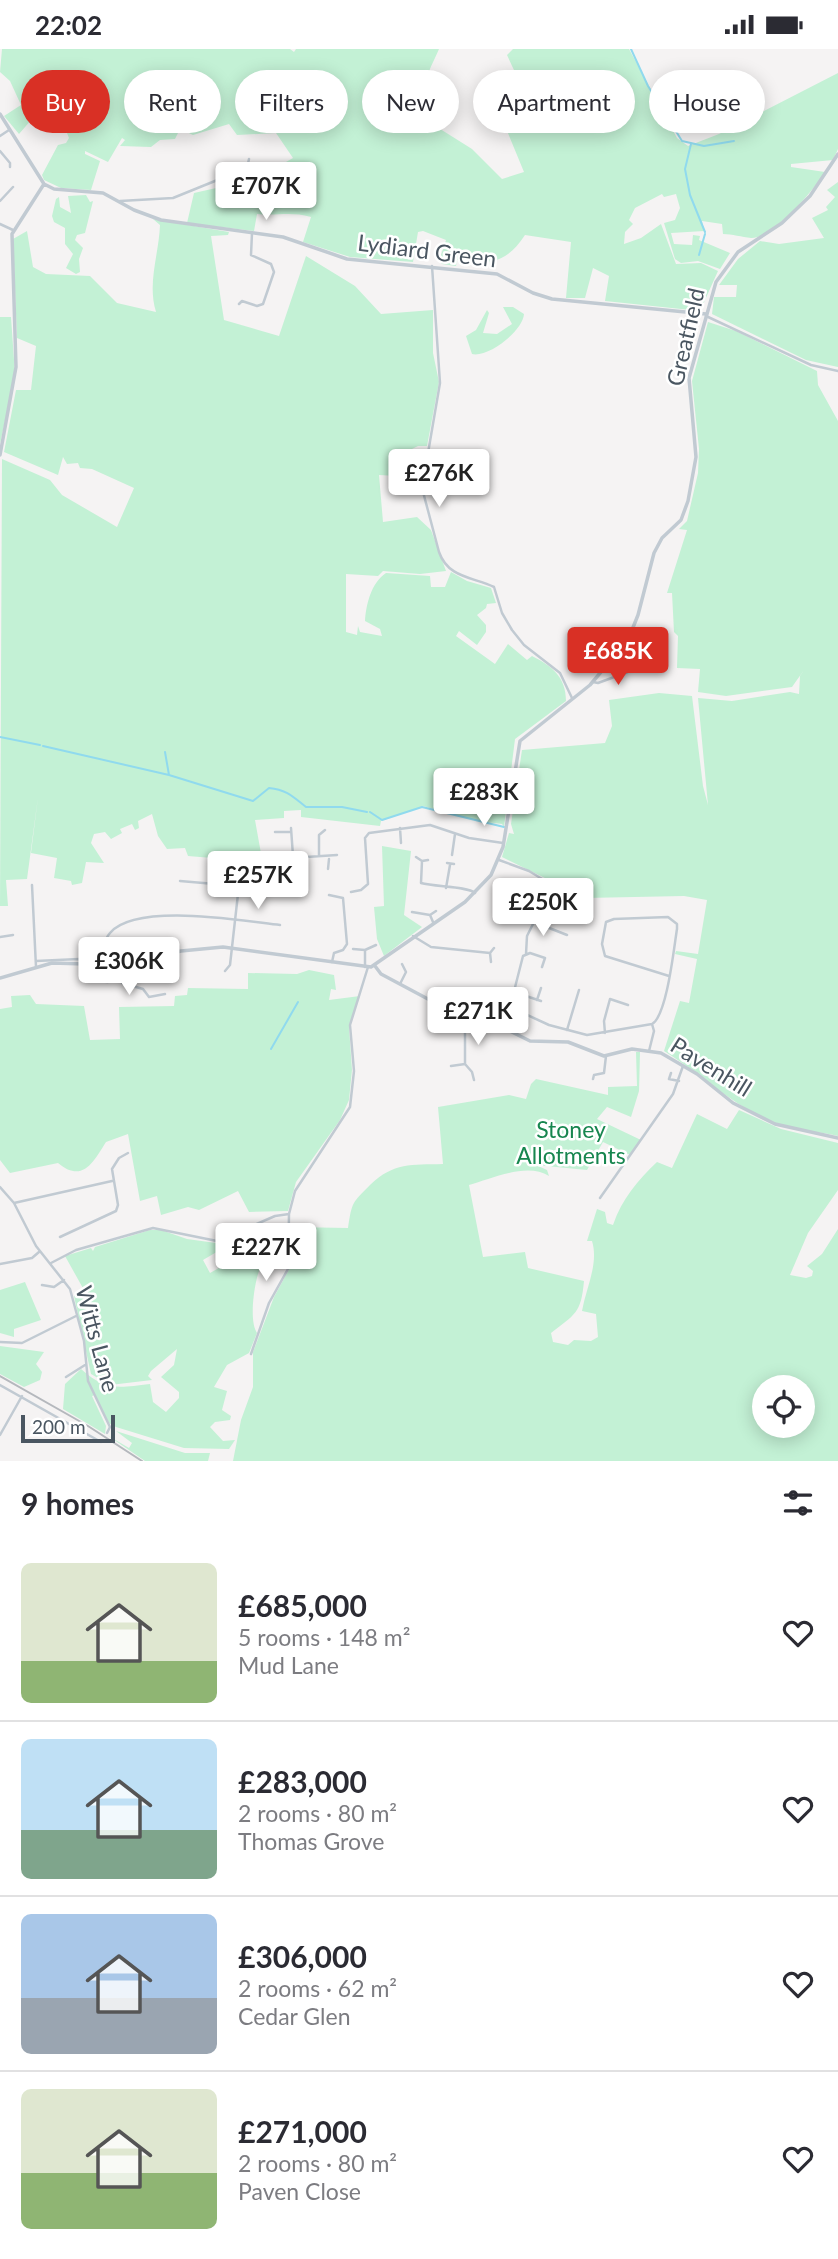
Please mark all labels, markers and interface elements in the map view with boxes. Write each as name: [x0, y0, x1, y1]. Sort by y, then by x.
text: 22:02: [35, 9, 102, 41]
chip: Buy: [21, 70, 110, 133]
chip: Rent: [124, 70, 221, 133]
chip: Filters: [235, 70, 348, 133]
chip: New: [362, 70, 459, 133]
chip: Apartment: [473, 70, 635, 133]
chip: House: [649, 70, 765, 133]
pin: £707K: [217, 163, 315, 222]
text: £707K: [231, 171, 301, 199]
street label: Lydiard Green: [356, 228, 498, 272]
street label: Greatfield: [660, 285, 710, 389]
pin: £276K: [390, 449, 488, 509]
text: £276K: [404, 458, 474, 486]
pin: £685K: [569, 627, 667, 687]
text: £685K: [583, 636, 653, 664]
pin: £283K: [435, 769, 533, 828]
text: £283K: [449, 777, 519, 805]
pin: £257K: [209, 851, 307, 911]
text: £257K: [223, 860, 293, 888]
pin: £250K: [494, 879, 592, 938]
text: £250K: [508, 887, 578, 915]
pin: £306K: [80, 937, 178, 997]
text: £306K: [94, 946, 164, 974]
pin: £271K: [429, 988, 527, 1047]
text: £271K: [443, 996, 513, 1024]
street label: Pavenhill: [666, 1030, 757, 1102]
park label: Stoney Allotments: [516, 1115, 626, 1169]
pin: £227K: [217, 1223, 315, 1283]
text: £227K: [231, 1232, 301, 1260]
street label: Witts Lane: [70, 1282, 126, 1395]
map controls: [752, 1375, 815, 1438]
button: locate: [752, 1375, 815, 1438]
scale bar: [21, 1412, 116, 1444]
text: 200 m: [32, 1415, 86, 1438]
icon: filters: [779, 1484, 817, 1522]
text: 9 homes: [21, 1485, 134, 1521]
text: £685,000: [238, 1587, 367, 1623]
icon: home: [77, 1591, 161, 1675]
icon: heart: [779, 1614, 817, 1652]
text: 5 rooms · 148 m²: [238, 1623, 410, 1651]
text: Mud Lane: [238, 1651, 339, 1679]
text: £283,000: [238, 1763, 367, 1799]
icon: home: [77, 1767, 161, 1851]
icon: heart: [779, 1790, 817, 1828]
text: 2 rooms · 80 m²: [238, 1799, 397, 1827]
text: Thomas Grove: [238, 1827, 384, 1855]
text: £306,000: [238, 1938, 367, 1974]
icon: home: [77, 1942, 161, 2026]
icon: heart: [779, 1965, 817, 2003]
text: 2 rooms · 62 m²: [238, 1974, 397, 2002]
text: Cedar Glen: [238, 2002, 350, 2030]
text: £271,000: [238, 2113, 367, 2149]
icon: home: [77, 2117, 161, 2201]
icon: heart: [779, 2140, 817, 2178]
text: 2 rooms · 80 m²: [238, 2149, 397, 2177]
text: Paven Close: [238, 2177, 361, 2205]

